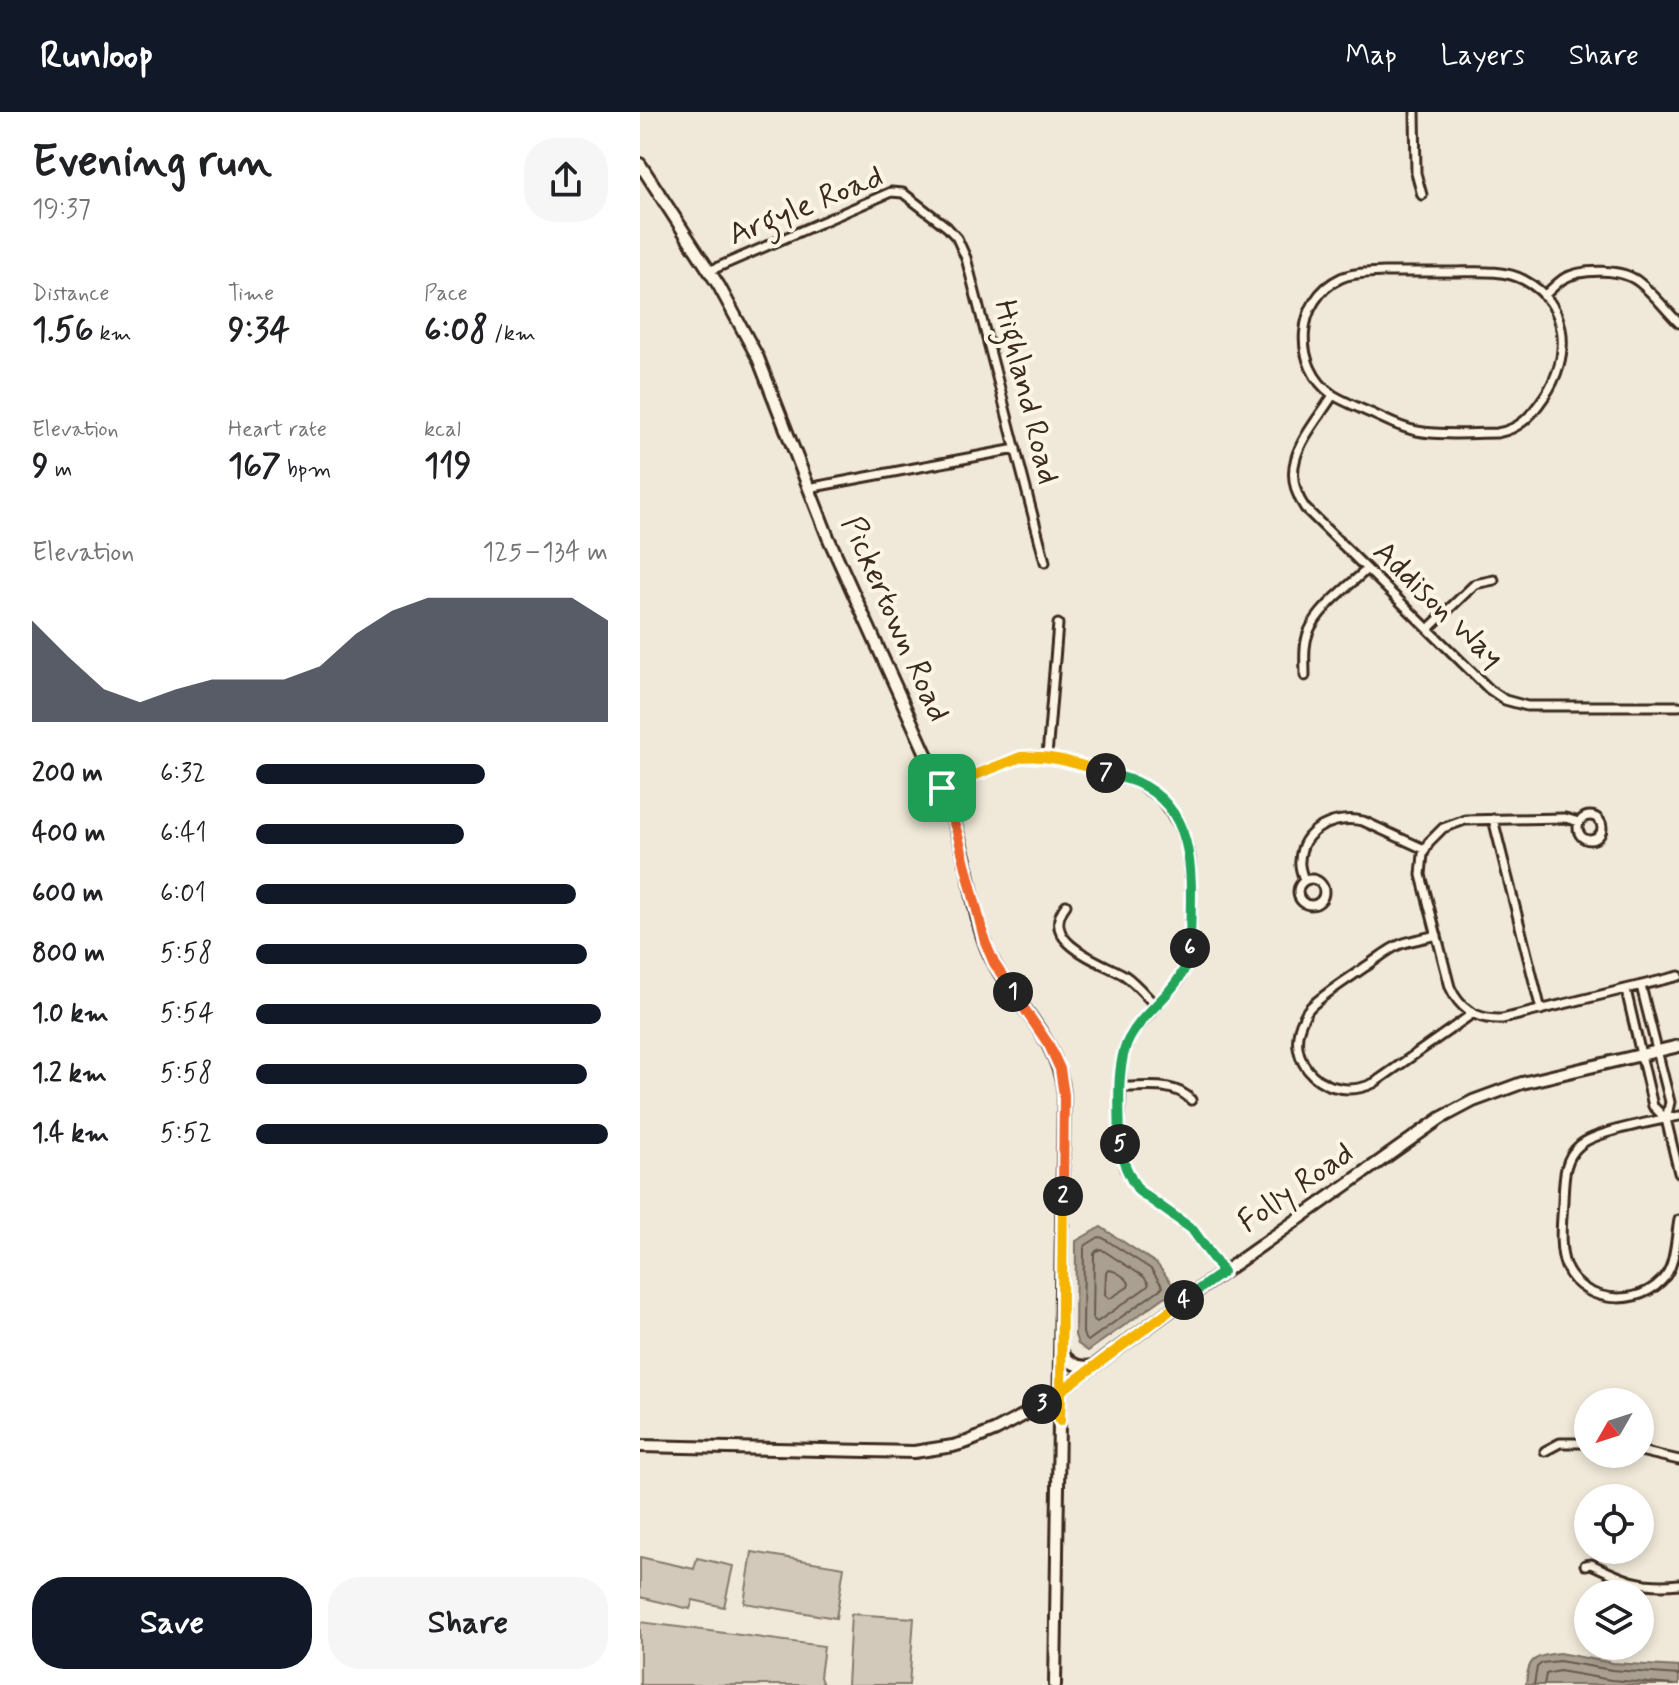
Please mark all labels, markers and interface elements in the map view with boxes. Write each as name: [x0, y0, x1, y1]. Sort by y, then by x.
text: Runloop: [40, 32, 154, 81]
text: Map: [1346, 38, 1397, 75]
text: Layers: [1441, 38, 1525, 75]
text: Share: [1569, 38, 1639, 75]
text: Evening run: [32, 134, 272, 192]
button: share: [524, 138, 608, 222]
street label: Argyle Road: [722, 156, 891, 259]
text: 19:37: [32, 193, 91, 227]
text: Distance: [32, 280, 109, 308]
text: Time: [228, 280, 274, 308]
text: Pace: [424, 280, 468, 308]
street label: Highland Road: [980, 296, 1069, 489]
text: 1.56: [32, 308, 93, 353]
text: 9:34: [228, 308, 290, 353]
text: 6:08: [424, 308, 488, 353]
text: km: [93, 320, 132, 348]
text: /km: [488, 320, 536, 348]
text: Elevation: [32, 416, 119, 444]
text: Heart rate: [228, 416, 327, 444]
text: kcal: [424, 416, 461, 444]
text: 9: [32, 444, 49, 489]
text: 167: [228, 444, 281, 489]
text: 119: [424, 444, 472, 489]
text: m: [49, 456, 72, 484]
text: bpm: [281, 456, 331, 484]
street label: Pickertown Road: [831, 509, 959, 729]
street label: Addison Way: [1363, 532, 1513, 678]
text: Elevation: [32, 536, 134, 570]
text: 125–134 m: [483, 536, 608, 570]
pin: 7: [1086, 753, 1126, 793]
pin: [908, 754, 976, 822]
text: 200 m: [32, 757, 103, 791]
text: 6:32: [160, 757, 206, 791]
text: 7: [1099, 759, 1113, 787]
icon: arrive: [920, 766, 964, 810]
text: 400 m: [32, 817, 105, 851]
text: 6:41: [160, 817, 207, 851]
text: 600 m: [32, 877, 104, 911]
text: 6:01: [160, 877, 206, 911]
pin: 6: [1170, 928, 1210, 968]
text: 6: [1184, 934, 1196, 962]
text: 800 m: [32, 937, 105, 971]
text: 5:58: [160, 937, 212, 971]
pin: 1: [993, 972, 1033, 1012]
text: 1: [1008, 978, 1018, 1006]
text: 1.0 km: [32, 997, 109, 1031]
text: 5:54: [160, 997, 214, 1031]
text: 1.2 km: [32, 1057, 107, 1091]
text: 5:58: [160, 1057, 212, 1091]
text: 1.4 km: [32, 1117, 109, 1151]
text: 5:52: [160, 1117, 212, 1151]
pin: 5: [1100, 1124, 1140, 1164]
text: 5: [1113, 1130, 1127, 1158]
street label: Folly Road: [1230, 1133, 1362, 1243]
pin: 2: [1043, 1176, 1083, 1216]
text: 2: [1058, 1182, 1068, 1210]
pin: 4: [1164, 1280, 1204, 1320]
text: 4: [1178, 1286, 1190, 1314]
pin: 3: [1022, 1384, 1062, 1424]
north arrow: [1574, 1388, 1654, 1468]
map controls: [1574, 1388, 1654, 1660]
text: 3: [1037, 1390, 1047, 1418]
button: locate: [1574, 1484, 1654, 1564]
button: Save: [32, 1577, 312, 1669]
button: Share: [328, 1577, 608, 1669]
button: layers: [1574, 1580, 1654, 1660]

